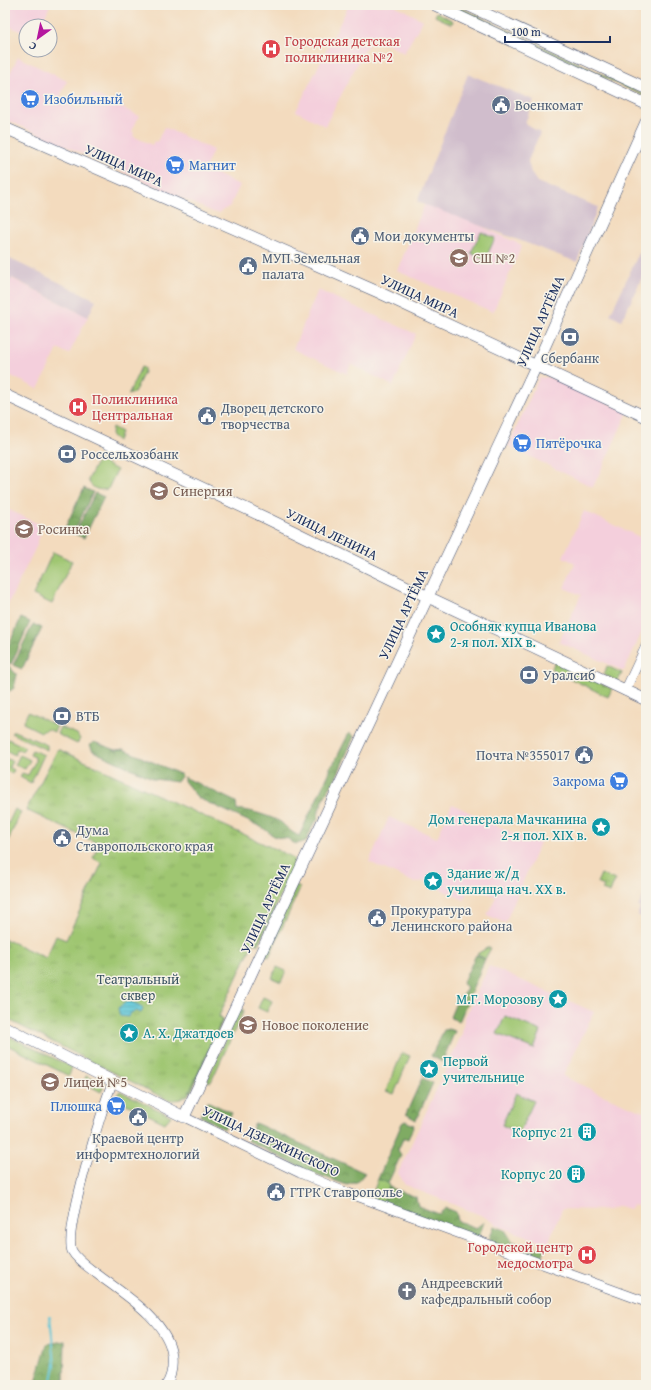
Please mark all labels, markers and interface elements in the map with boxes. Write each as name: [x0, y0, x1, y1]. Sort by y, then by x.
north arrow: [18, 18, 58, 58]
scale bar: [505, 18, 610, 44]
text: 100 m: [511, 23, 541, 40]
place label: Городская детская поликлиника №2: [285, 31, 400, 67]
text: С: [26, 38, 40, 55]
hospital icon: Городская детская поликлиника №2: [260, 38, 282, 60]
supermarket icon: Изобильный: [19, 88, 41, 110]
place label: Изобильный: [44, 89, 123, 109]
public building icon: Военкомат: [490, 94, 512, 116]
place label: Военкомат: [515, 95, 583, 115]
street label: УЛИЦА МИРА: [82, 139, 167, 191]
supermarket icon: Магнит: [164, 154, 186, 176]
place label: Магнит: [189, 155, 236, 175]
public building icon: Мои документы: [349, 225, 371, 247]
place label: Мои документы: [374, 226, 474, 246]
school or university icon: СШ №2: [448, 247, 470, 269]
place label: МУП Земельная палата: [262, 248, 360, 284]
place label: СШ №2: [473, 248, 515, 268]
public building icon: МУП Земельная палата: [237, 255, 259, 277]
street label: УЛИЦА МИРА: [378, 269, 463, 323]
street label: УЛИЦА АРТЁМА: [511, 272, 569, 370]
bank icon: Сбербанк: [559, 326, 581, 348]
place label: Сбербанк: [541, 348, 600, 368]
place label: Поликлиника Центральная: [92, 389, 178, 425]
hospital icon: Поликлиника Центральная: [67, 396, 89, 418]
place label: Дворец детского творчества: [220, 398, 324, 434]
public building icon: Дворец детского творчества: [196, 405, 218, 427]
supermarket icon: Пятёрочка: [511, 432, 533, 454]
place label: Пятёрочка: [536, 433, 602, 453]
bank icon: Россельхозбанк: [56, 443, 78, 465]
place label: Россельхозбанк: [81, 444, 179, 464]
school or university icon: Синергия: [148, 480, 170, 502]
place label: Синергия: [173, 481, 233, 501]
street label: УЛИЦА ЛЕНИНА: [283, 503, 382, 565]
school or university icon: Росинка: [13, 518, 35, 540]
place label: Росинка: [38, 519, 90, 539]
street label: УЛИЦА АРТЁМА: [373, 565, 433, 663]
place label: Особняк купца Иванова 2-я пол. XIX в.: [450, 616, 597, 652]
place icon: Особняк купца Иванова 2-я пол. XIX в.: [425, 623, 447, 645]
bank icon: Уралсиб: [518, 664, 540, 686]
place label: Уралсиб: [543, 665, 595, 685]
bank icon: ВТБ: [51, 705, 73, 727]
place label: ВТБ: [76, 706, 100, 726]
public building icon: Почта №355017: [573, 744, 595, 766]
place label: Почта №355017: [476, 745, 570, 765]
supermarket icon: Закрома: [608, 770, 630, 792]
place label: Закрома: [552, 771, 605, 791]
place label: Дом генерала Мачканина 2-я пол. XIX в.: [428, 809, 587, 845]
place icon: Дом генерала Мачканина 2-я пол. XIX в.: [590, 816, 612, 838]
place label: Дума Ставропольского края: [75, 820, 213, 856]
public building icon: Дума Ставропольского края: [51, 827, 73, 849]
street label: УЛИЦА АРТЁМА: [235, 859, 295, 957]
place label: Здание ж/д училища нач. ХХ в.: [446, 863, 566, 899]
place icon: Здание ж/д училища нач. ХХ в.: [422, 870, 444, 892]
place label: Прокуратура Ленинского района: [391, 900, 513, 936]
public building icon: Прокуратура Ленинского района: [366, 907, 388, 929]
park label: Театральный сквер: [97, 969, 179, 1005]
place icon: М.Г. Морозову: [547, 988, 569, 1010]
place label: М.Г. Морозову: [456, 989, 544, 1009]
school or university icon: Новое поколение: [237, 1014, 259, 1036]
place label: Новое поколение: [262, 1015, 369, 1035]
place icon: А. Х. Джатдоев: [118, 1022, 140, 1044]
place label: А. Х. Джатдоев: [143, 1023, 234, 1043]
place label: Первой учительнице: [442, 1051, 525, 1087]
place icon: Первой учительнице: [418, 1058, 440, 1080]
school or university icon: Лицей №5: [39, 1071, 61, 1093]
place label: Лицей №5: [64, 1072, 127, 1092]
supermarket icon: Плюшка: [105, 1095, 127, 1117]
place label: Плюшка: [51, 1096, 102, 1116]
street label: УЛИЦА ДЗЕРЖИНСКОГО: [199, 1100, 343, 1182]
public building icon: Краевой центр информтехнологий: [127, 1106, 149, 1128]
building icon: Корпус 21: [576, 1121, 598, 1143]
place label: Корпус 21: [512, 1122, 573, 1142]
place label: Краевой центр информтехнологий: [76, 1128, 200, 1164]
building icon: Корпус 20: [565, 1163, 587, 1185]
place label: Корпус 20: [501, 1164, 562, 1184]
public building icon: ГТРК Ставрополье: [265, 1181, 287, 1203]
place label: ГТРК Ставрополье: [290, 1182, 403, 1202]
place label: Городской центр медосмотра: [468, 1237, 573, 1273]
hospital icon: Городской центр медосмотра: [576, 1244, 598, 1266]
place label: Андреевский кафедральный собор: [421, 1273, 552, 1309]
church icon: Андреевский кафедральный собор: [396, 1280, 418, 1302]

